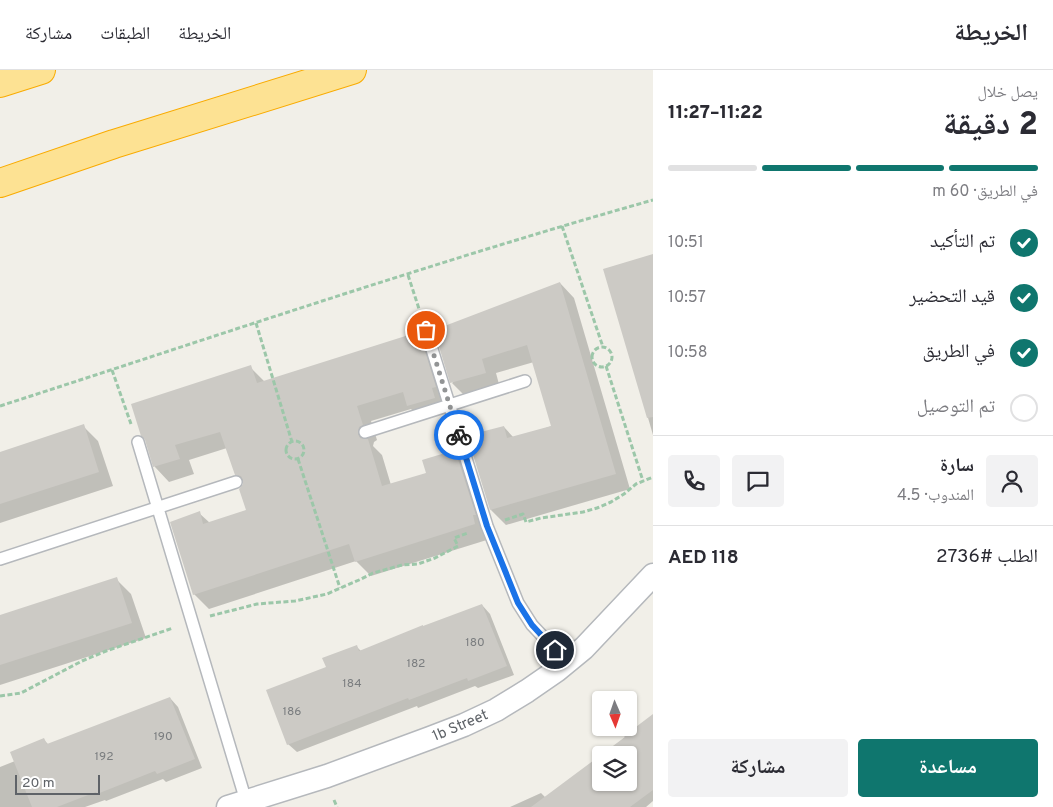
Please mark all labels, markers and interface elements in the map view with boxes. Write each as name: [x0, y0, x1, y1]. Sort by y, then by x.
text: الخريطة: [954, 19, 1028, 49]
text: مشاركة: [25, 23, 72, 46]
text: الطبقات: [100, 23, 150, 46]
text: الخريطة: [178, 23, 231, 46]
text: يصل خلال: [977, 83, 1038, 103]
text: 11:22–11:27: [668, 101, 763, 125]
text: 2 دقيقة: [943, 106, 1038, 146]
text: في الطريق · 60 m: [932, 182, 1038, 202]
icon: check: [1010, 229, 1038, 257]
text: تم التأكيد: [930, 230, 995, 254]
text: 10:51: [668, 233, 704, 253]
icon: check: [1010, 284, 1038, 312]
text: قيد التحضير: [909, 285, 995, 309]
text: 10:57: [668, 288, 706, 308]
pin: [405, 309, 447, 351]
icon: bag: [412, 316, 440, 344]
icon: check: [1010, 339, 1038, 367]
text: في الطريق: [923, 340, 995, 364]
text: 10:58: [668, 343, 708, 363]
text: تم التوصيل: [917, 395, 995, 419]
courier: [434, 410, 484, 460]
icon: bike: [445, 421, 473, 449]
text: سارة: [940, 454, 974, 478]
button: phone: [668, 455, 720, 507]
button: chat: [732, 455, 784, 507]
button: person: [986, 455, 1038, 507]
text: المندوب · 4.5: [897, 486, 974, 506]
text: الطلب #2736: [936, 545, 1038, 569]
text: AED 118: [668, 546, 739, 570]
pin: [534, 629, 576, 671]
house number: 180: [465, 635, 485, 651]
icon: home: [541, 636, 569, 664]
house number: 182: [407, 656, 425, 672]
house number: 184: [342, 676, 362, 692]
north arrow: [592, 691, 638, 736]
map controls: [592, 691, 637, 791]
house number: 186: [283, 704, 301, 720]
street label: 1b Street: [430, 706, 491, 747]
house number: 190: [153, 729, 173, 745]
button: مشاركة: [668, 739, 848, 797]
button: مساعدة: [858, 739, 1038, 797]
button: layers: [592, 746, 637, 791]
house number: 192: [95, 749, 113, 765]
scale bar: [15, 772, 100, 795]
text: 20 m: [22, 775, 55, 792]

